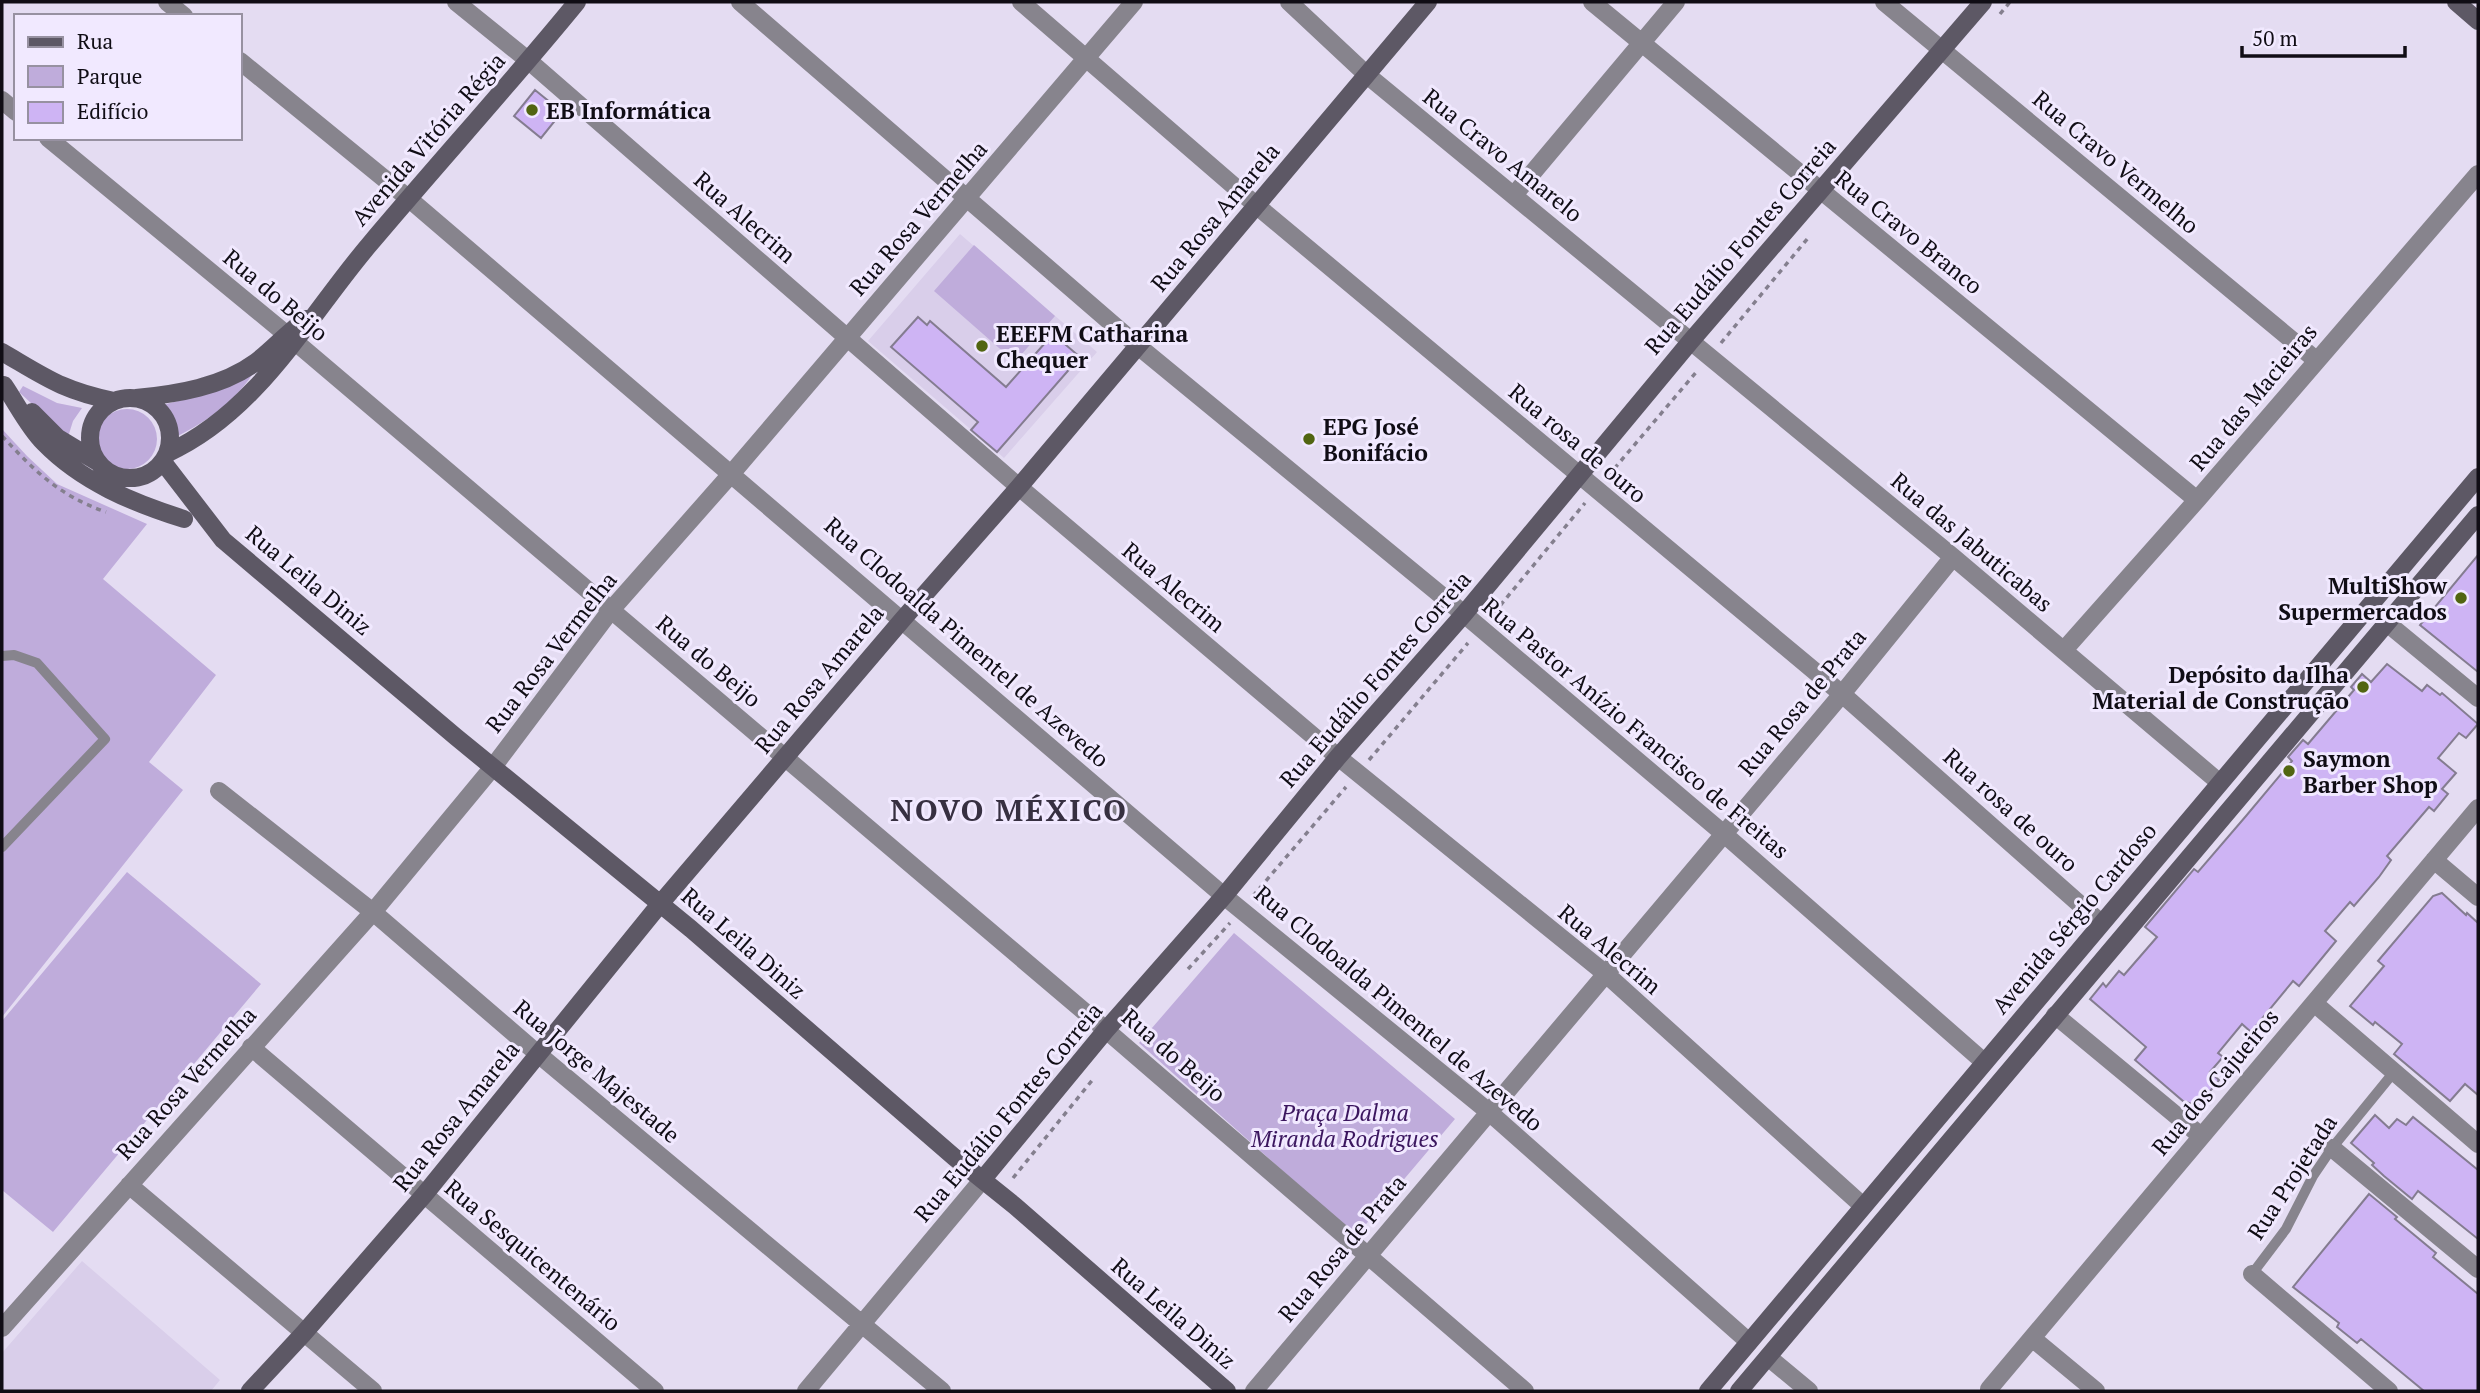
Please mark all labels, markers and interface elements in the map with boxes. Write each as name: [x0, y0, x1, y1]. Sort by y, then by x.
legend: [14, 14, 242, 140]
scale bar: [2242, 14, 2405, 58]
text: 50 m: [2252, 24, 2298, 52]
text: Rua: [77, 27, 113, 55]
street label: Avenida Vitória Régia: [344, 46, 512, 232]
text: Parque: [77, 62, 142, 90]
street label: Rua Cravo Amarelo: [1417, 81, 1589, 229]
street label: Rua Cravo Vermelho: [2026, 83, 2206, 241]
place label: EB Informática: [546, 95, 711, 126]
text: Edifício: [77, 97, 148, 125]
marker: EB Informática: [524, 102, 540, 118]
street label: Rua Eudálio Fontes Correia: [1637, 131, 1843, 361]
street label: Rua Rosa Vermelha: [842, 134, 994, 302]
street label: Rua Rosa Amarela: [1144, 136, 1287, 298]
street label: Rua Cravo Branco: [1829, 163, 1989, 301]
street label: Rua Alecrim: [688, 164, 803, 270]
street label: Rua do Beijo: [217, 242, 335, 348]
street label: Rua das Macieiras: [2182, 317, 2324, 477]
place label: EEEFM Catharina Chequer: [996, 318, 1188, 375]
marker: EEEFM Catharina Chequer: [974, 338, 990, 354]
street label: Rua rosa de ouro: [1502, 376, 1654, 510]
place label: EPG José Bonifácio: [1323, 411, 1428, 468]
marker: EPG José Bonifácio: [1301, 431, 1317, 447]
street label: Rua das Jabuticabas: [1885, 465, 2059, 619]
street label: Rua Clodoalda Pimentel de Azevedo: [818, 510, 1116, 774]
street label: Rua Leila Diniz: [240, 518, 378, 642]
street label: Rua Alecrim: [1116, 535, 1232, 639]
street label: Rua Eudálio Fontes Correia: [1272, 564, 1478, 794]
street label: Rua Rosa Vermelha: [478, 565, 624, 739]
place label: MultiShow Supermercados: [2278, 570, 2448, 627]
street label: Rua Pastor Anízio Francisco de Freitas: [1476, 590, 1796, 866]
marker: MultiShow Supermercados: [2453, 590, 2469, 606]
street label: Rua Rosa Amarela: [748, 598, 891, 760]
street label: Rua do Beijo: [650, 608, 768, 714]
street label: Rua Rosa de Prata: [1731, 622, 1873, 782]
place label: Depósito da Ilha Material de Construção: [2092, 659, 2349, 716]
marker: Depósito da Ilha Material de Construção: [2355, 679, 2371, 695]
street label: Rua rosa de ouro: [1937, 741, 2085, 879]
place label: Saymon Barber Shop: [2303, 743, 2438, 800]
marker: Saymon Barber Shop: [2281, 763, 2297, 779]
district label: NOVO MÉXICO: [890, 790, 1128, 830]
street label: Avenida Sérgio Cardoso: [1985, 816, 2163, 1020]
street label: Rua Clodoalda Pimentel de Azevedo: [1248, 878, 1550, 1138]
street label: Rua Leila Diniz: [675, 880, 813, 1006]
street label: Rua Alecrim: [1552, 897, 1668, 1001]
street label: Rua Jorge Majestade: [507, 992, 687, 1150]
street label: Rua Eudálio Fontes Correia: [907, 995, 1109, 1228]
street label: Rua Rosa Vermelha: [109, 1000, 263, 1166]
street label: Rua do Beijo: [1115, 1001, 1233, 1109]
street label: Rua dos Cajueiros: [2145, 1002, 2285, 1162]
street label: Rua Rosa Amarela: [386, 1034, 526, 1198]
park label: Praça Dalma Miranda Rodrigues: [1250, 1097, 1439, 1154]
street label: Rua Projetada: [2240, 1108, 2344, 1245]
street label: Rua Rosa de Prata: [1271, 1168, 1413, 1328]
street label: Rua Sesquicentenário: [438, 1172, 628, 1338]
street label: Rua Leila Diniz: [1105, 1250, 1243, 1376]

